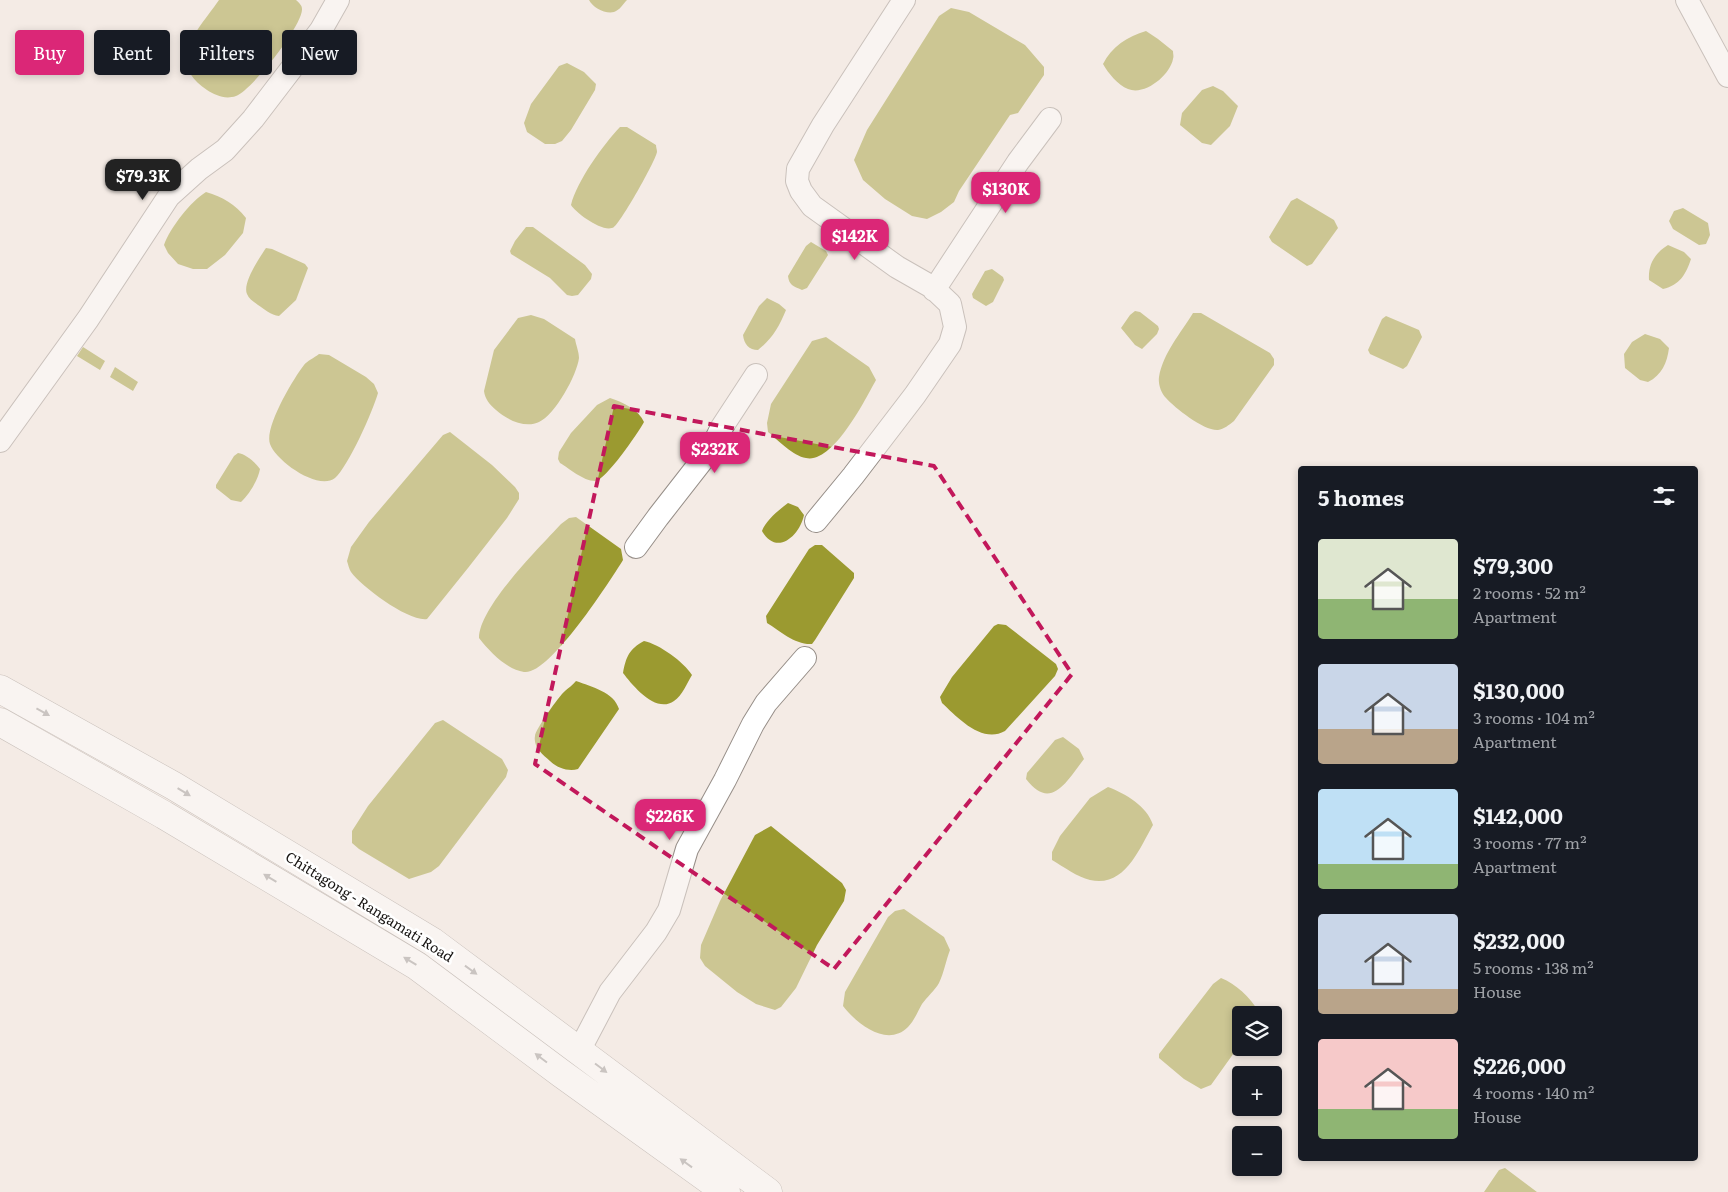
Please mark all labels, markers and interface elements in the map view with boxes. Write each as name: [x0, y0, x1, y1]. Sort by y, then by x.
chip: Buy: [15, 30, 84, 75]
chip: Rent: [94, 30, 170, 75]
chip: Filters: [180, 30, 272, 75]
chip: New: [282, 30, 357, 75]
pin: $79.3K: [102, 158, 184, 201]
text: $79.3K: [116, 163, 170, 187]
pin: $130K: [971, 172, 1041, 214]
text: $130K: [982, 176, 1030, 200]
pin: $142K: [820, 218, 890, 261]
text: $142K: [832, 223, 878, 247]
pin: $232K: [680, 432, 750, 474]
text: $232K: [691, 436, 739, 460]
text: 5 homes: [1318, 481, 1404, 512]
icon: filters: [1650, 482, 1678, 510]
text: $79,300: [1473, 549, 1553, 580]
icon: home: [1358, 559, 1418, 619]
text: 2 rooms · 52 m²: [1473, 580, 1586, 604]
text: Apartment: [1473, 604, 1557, 628]
text: $130,000: [1473, 674, 1565, 705]
icon: home: [1358, 684, 1418, 744]
text: 3 rooms · 104 m²: [1473, 705, 1595, 729]
one-way arrow: [36, 708, 49, 717]
text: Apartment: [1473, 729, 1557, 753]
one-way arrow: [178, 788, 191, 797]
pin: $226K: [635, 798, 705, 841]
text: $142,000: [1473, 799, 1563, 830]
text: $226K: [646, 803, 694, 827]
icon: home: [1358, 809, 1418, 869]
text: 3 rooms · 77 m²: [1473, 830, 1587, 854]
street label: Chittagong - Rangamati Road: [282, 846, 458, 966]
text: Apartment: [1473, 854, 1557, 878]
one-way arrow: [263, 874, 278, 882]
text: $232,000: [1473, 924, 1565, 955]
icon: home: [1358, 934, 1418, 994]
text: 5 rooms · 138 m²: [1473, 955, 1594, 979]
one-way arrow: [403, 957, 416, 966]
one-way arrow: [464, 965, 478, 975]
text: House: [1473, 979, 1521, 1003]
map controls: [1232, 1006, 1282, 1176]
button: layers: [1232, 1006, 1282, 1056]
text: $226,000: [1473, 1049, 1566, 1080]
one-way arrow: [535, 1052, 548, 1063]
icon: home: [1358, 1059, 1418, 1119]
one-way arrow: [594, 1062, 607, 1073]
button: +: [1232, 1066, 1282, 1116]
text: 4 rooms · 140 m²: [1473, 1080, 1594, 1104]
text: House: [1473, 1104, 1521, 1128]
button: −: [1232, 1126, 1282, 1176]
one-way arrow: [680, 1158, 693, 1169]

